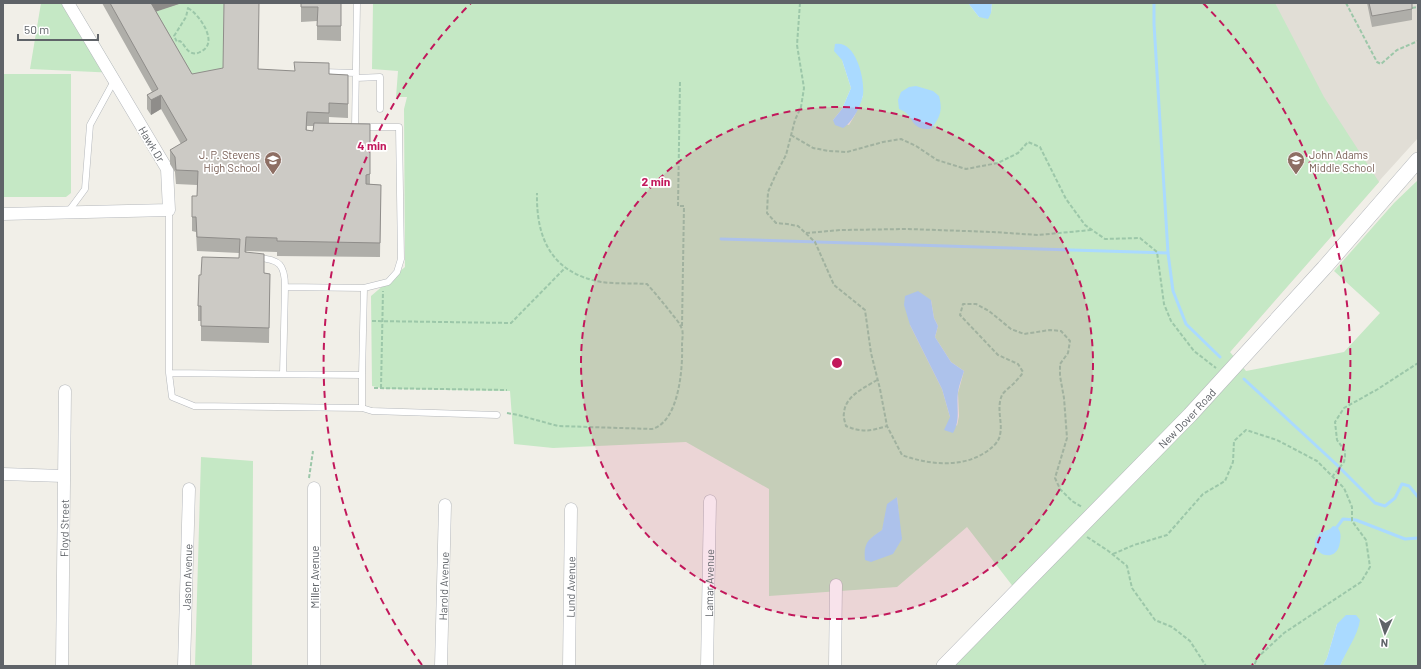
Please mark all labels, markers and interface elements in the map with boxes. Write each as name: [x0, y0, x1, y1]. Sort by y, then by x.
scale bar: [18, 16, 98, 42]
text: 50 m: [24, 22, 49, 36]
street label: Hawk Dr: [136, 124, 168, 164]
text: 4 min: [357, 138, 387, 152]
place label: J. P. Stevens High School: [199, 148, 260, 174]
place label: John Adams Middle School: [1309, 148, 1375, 174]
school or university icon: J. P. Stevens High School: [263, 150, 283, 175]
school or university icon: John Adams Middle School: [1286, 150, 1306, 175]
text: 2 min: [642, 174, 670, 188]
centre of rings: [830, 356, 844, 370]
street label: New Dover Road: [1155, 385, 1218, 450]
street label: Floyd Street: [57, 499, 70, 557]
street label: Jason Avenue: [179, 544, 194, 610]
street label: Miller Avenue: [308, 545, 321, 608]
street label: Lamar Avenue: [701, 549, 716, 617]
street label: Harold Avenue: [436, 551, 450, 620]
street label: Lund Avenue: [563, 556, 577, 618]
north arrow: [1365, 613, 1405, 653]
text: N: [1380, 637, 1388, 650]

